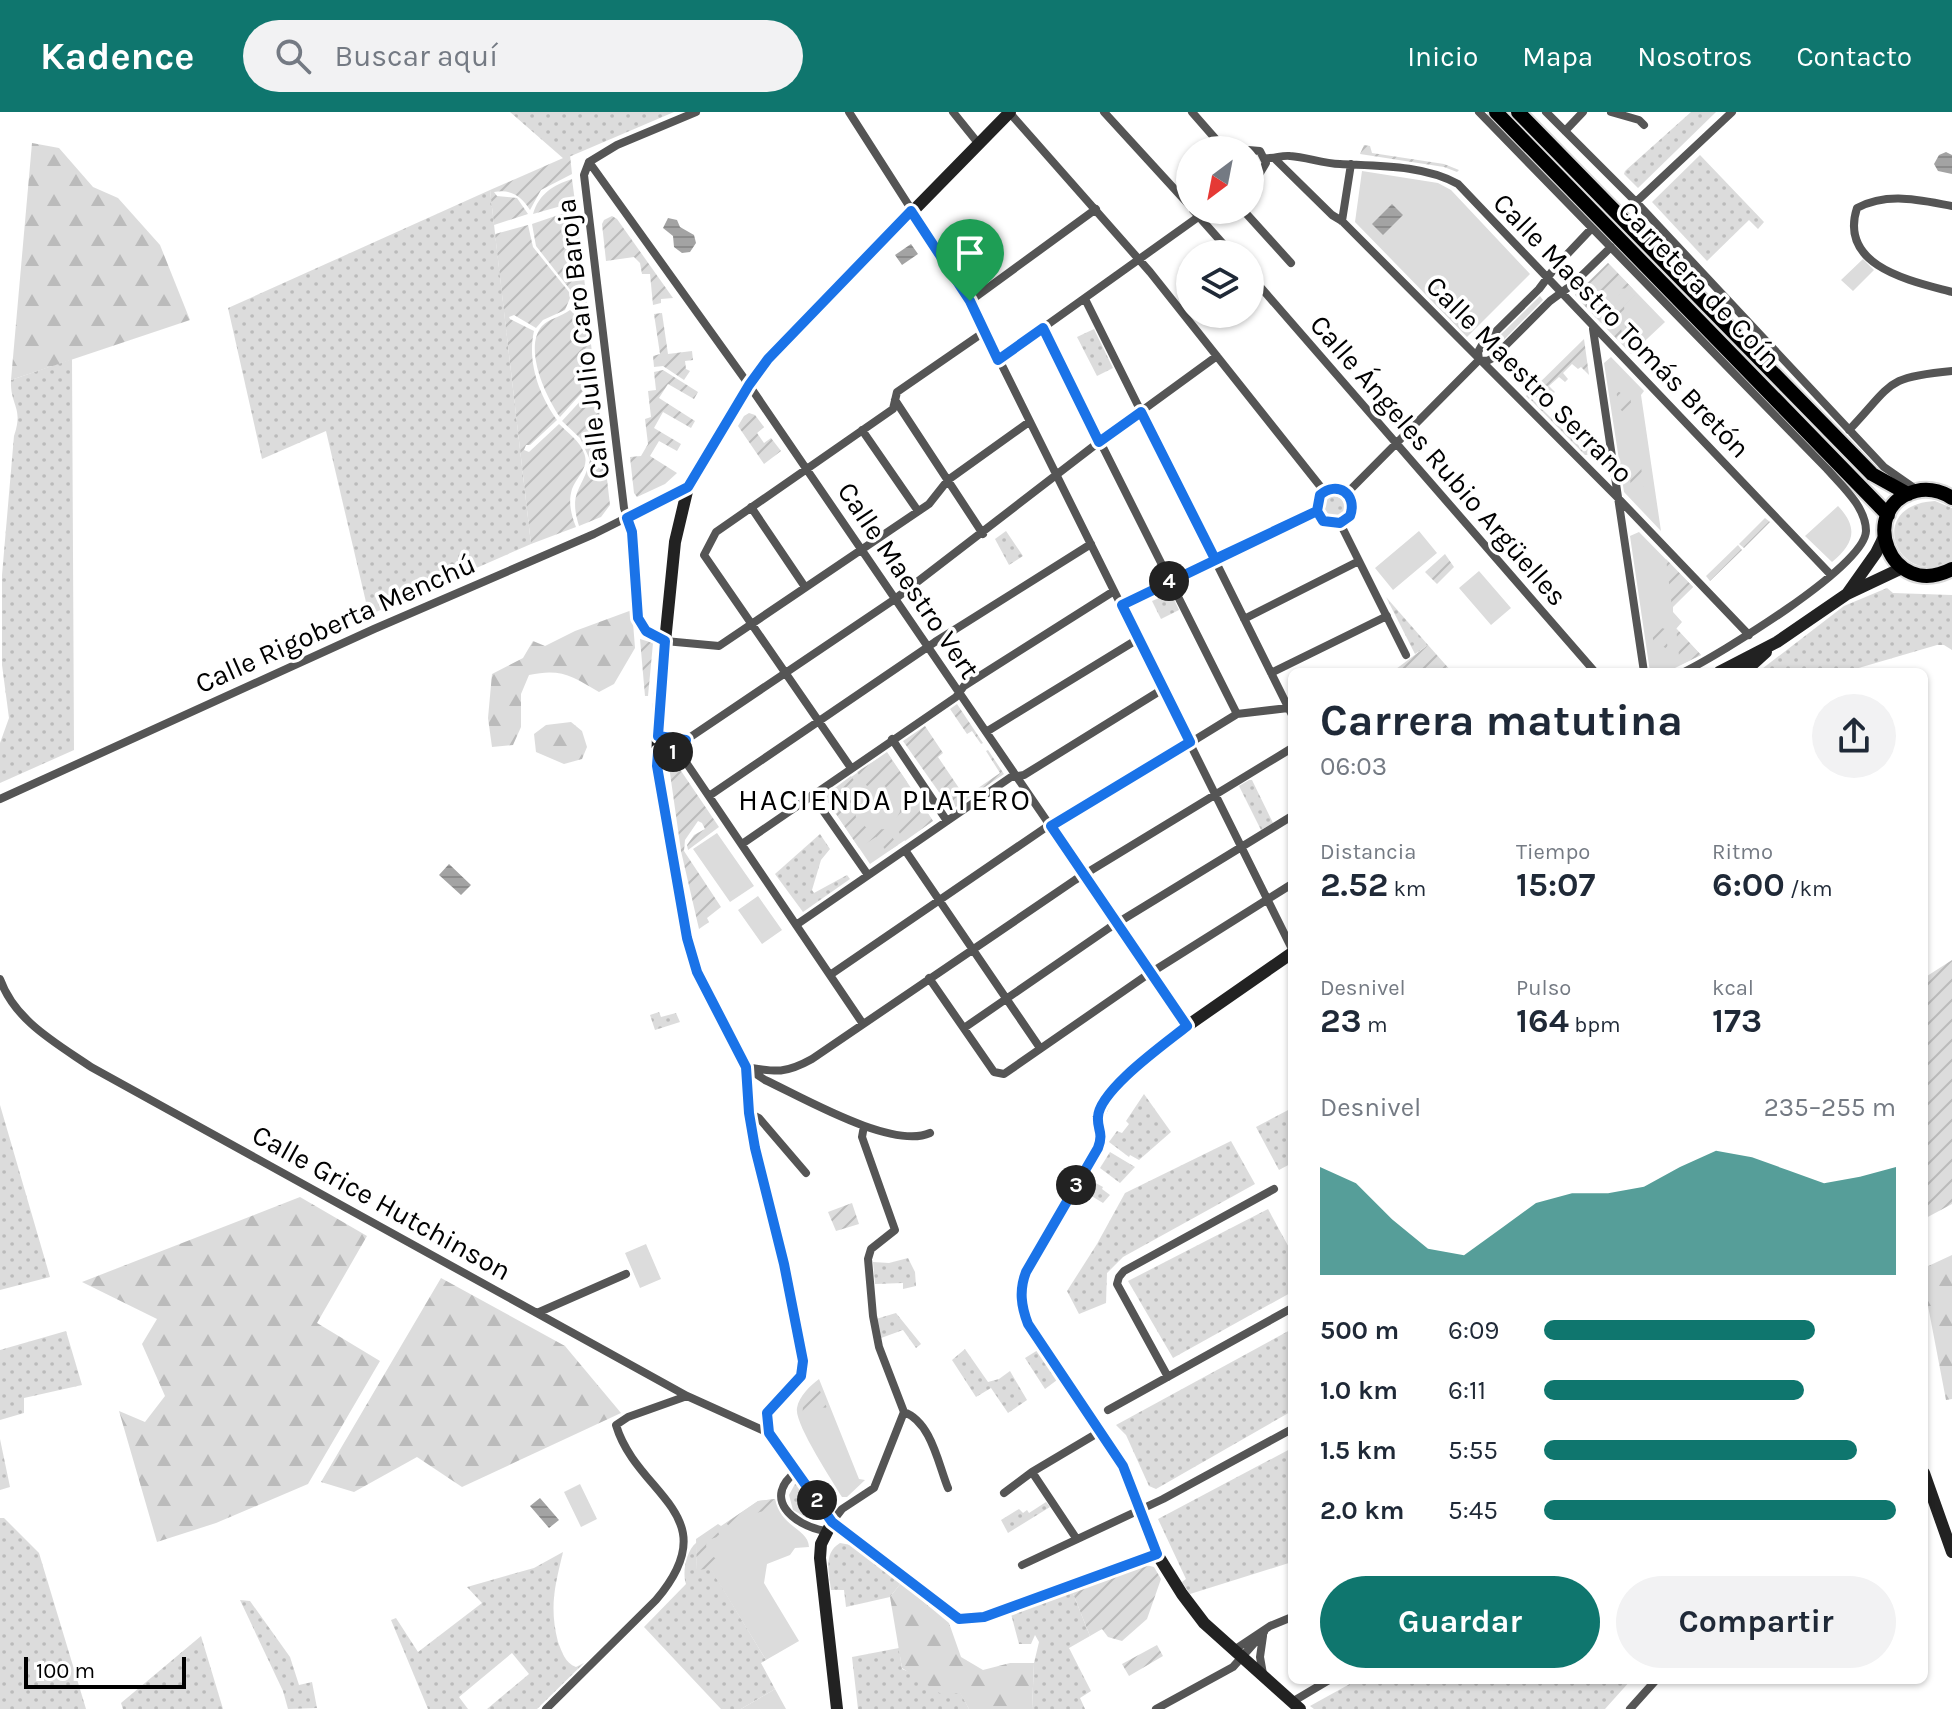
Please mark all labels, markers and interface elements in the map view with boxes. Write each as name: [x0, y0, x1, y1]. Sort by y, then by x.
search box: [243, 20, 803, 92]
text: Kadence: [40, 34, 195, 79]
icon: search: [271, 34, 315, 78]
text: Buscar aquí: [335, 38, 498, 74]
text: Inicio: [1407, 40, 1478, 73]
text: Mapa: [1522, 40, 1593, 73]
text: Nosotros: [1637, 40, 1752, 73]
text: Contacto: [1796, 40, 1912, 73]
north arrow: [1176, 136, 1264, 224]
map controls: [1176, 136, 1264, 328]
street label: Calle Maestro Tomás Bretón: [1487, 186, 1757, 464]
street label: Carretera de Coín: [1611, 194, 1788, 375]
street label: Calle Julio Caro Baroja: [549, 197, 616, 481]
pin: [936, 219, 1004, 301]
icon: arrive: [948, 231, 992, 275]
button: layers: [1176, 240, 1264, 328]
street label: Calle Maestro Serrano: [1419, 269, 1640, 490]
street label: Calle Ángeles Rubio Argüelles: [1303, 307, 1575, 613]
street label: Calle Maestro Vert: [831, 476, 987, 685]
street label: Calle Rigoberta Menchú: [190, 547, 480, 700]
pin: 4: [1149, 561, 1189, 601]
text: 4: [1162, 568, 1176, 594]
button: share: [1812, 694, 1896, 778]
text: Carrera matutina: [1320, 695, 1683, 746]
pin: 1: [653, 732, 693, 772]
text: 1: [669, 739, 677, 765]
text: 06:03: [1320, 751, 1387, 782]
district label: HACIENDA PLATERO: [738, 782, 1032, 818]
text: Distancia: [1320, 839, 1416, 865]
text: Tiempo: [1516, 839, 1590, 865]
text: Ritmo: [1712, 839, 1773, 865]
text: 2.52: [1320, 865, 1388, 905]
text: 15:07: [1516, 865, 1596, 905]
text: 6:00: [1712, 865, 1785, 905]
text: km: [1388, 876, 1426, 902]
text: /km: [1785, 876, 1833, 902]
text: Desnivel: [1320, 975, 1406, 1001]
text: Pulso: [1516, 975, 1571, 1001]
text: kcal: [1712, 975, 1754, 1001]
text: 23: [1320, 1001, 1362, 1041]
text: 164: [1516, 1001, 1569, 1041]
text: 173: [1712, 1001, 1762, 1041]
text: m: [1362, 1012, 1388, 1038]
text: bpm: [1569, 1012, 1621, 1038]
text: Desnivel: [1320, 1092, 1421, 1123]
text: 235–255 m: [1764, 1092, 1896, 1123]
street label: Calle Grice Hutchinson: [247, 1117, 517, 1287]
pin: 3: [1056, 1165, 1096, 1205]
text: 3: [1069, 1172, 1083, 1198]
text: 500 m: [1320, 1315, 1399, 1346]
text: 6:09: [1448, 1315, 1499, 1346]
text: 1.0 km: [1320, 1375, 1398, 1406]
text: 6:11: [1448, 1375, 1486, 1406]
text: 1.5 km: [1320, 1435, 1397, 1466]
text: 5:55: [1448, 1435, 1498, 1466]
pin: 2: [797, 1480, 837, 1520]
text: 2: [810, 1487, 824, 1513]
text: 2.0 km: [1320, 1495, 1404, 1526]
text: 5:45: [1448, 1495, 1498, 1526]
button: Guardar: [1320, 1576, 1600, 1668]
button: Compartir: [1616, 1576, 1896, 1668]
scale bar: [24, 1653, 186, 1689]
text: 100 m: [36, 1658, 95, 1684]

